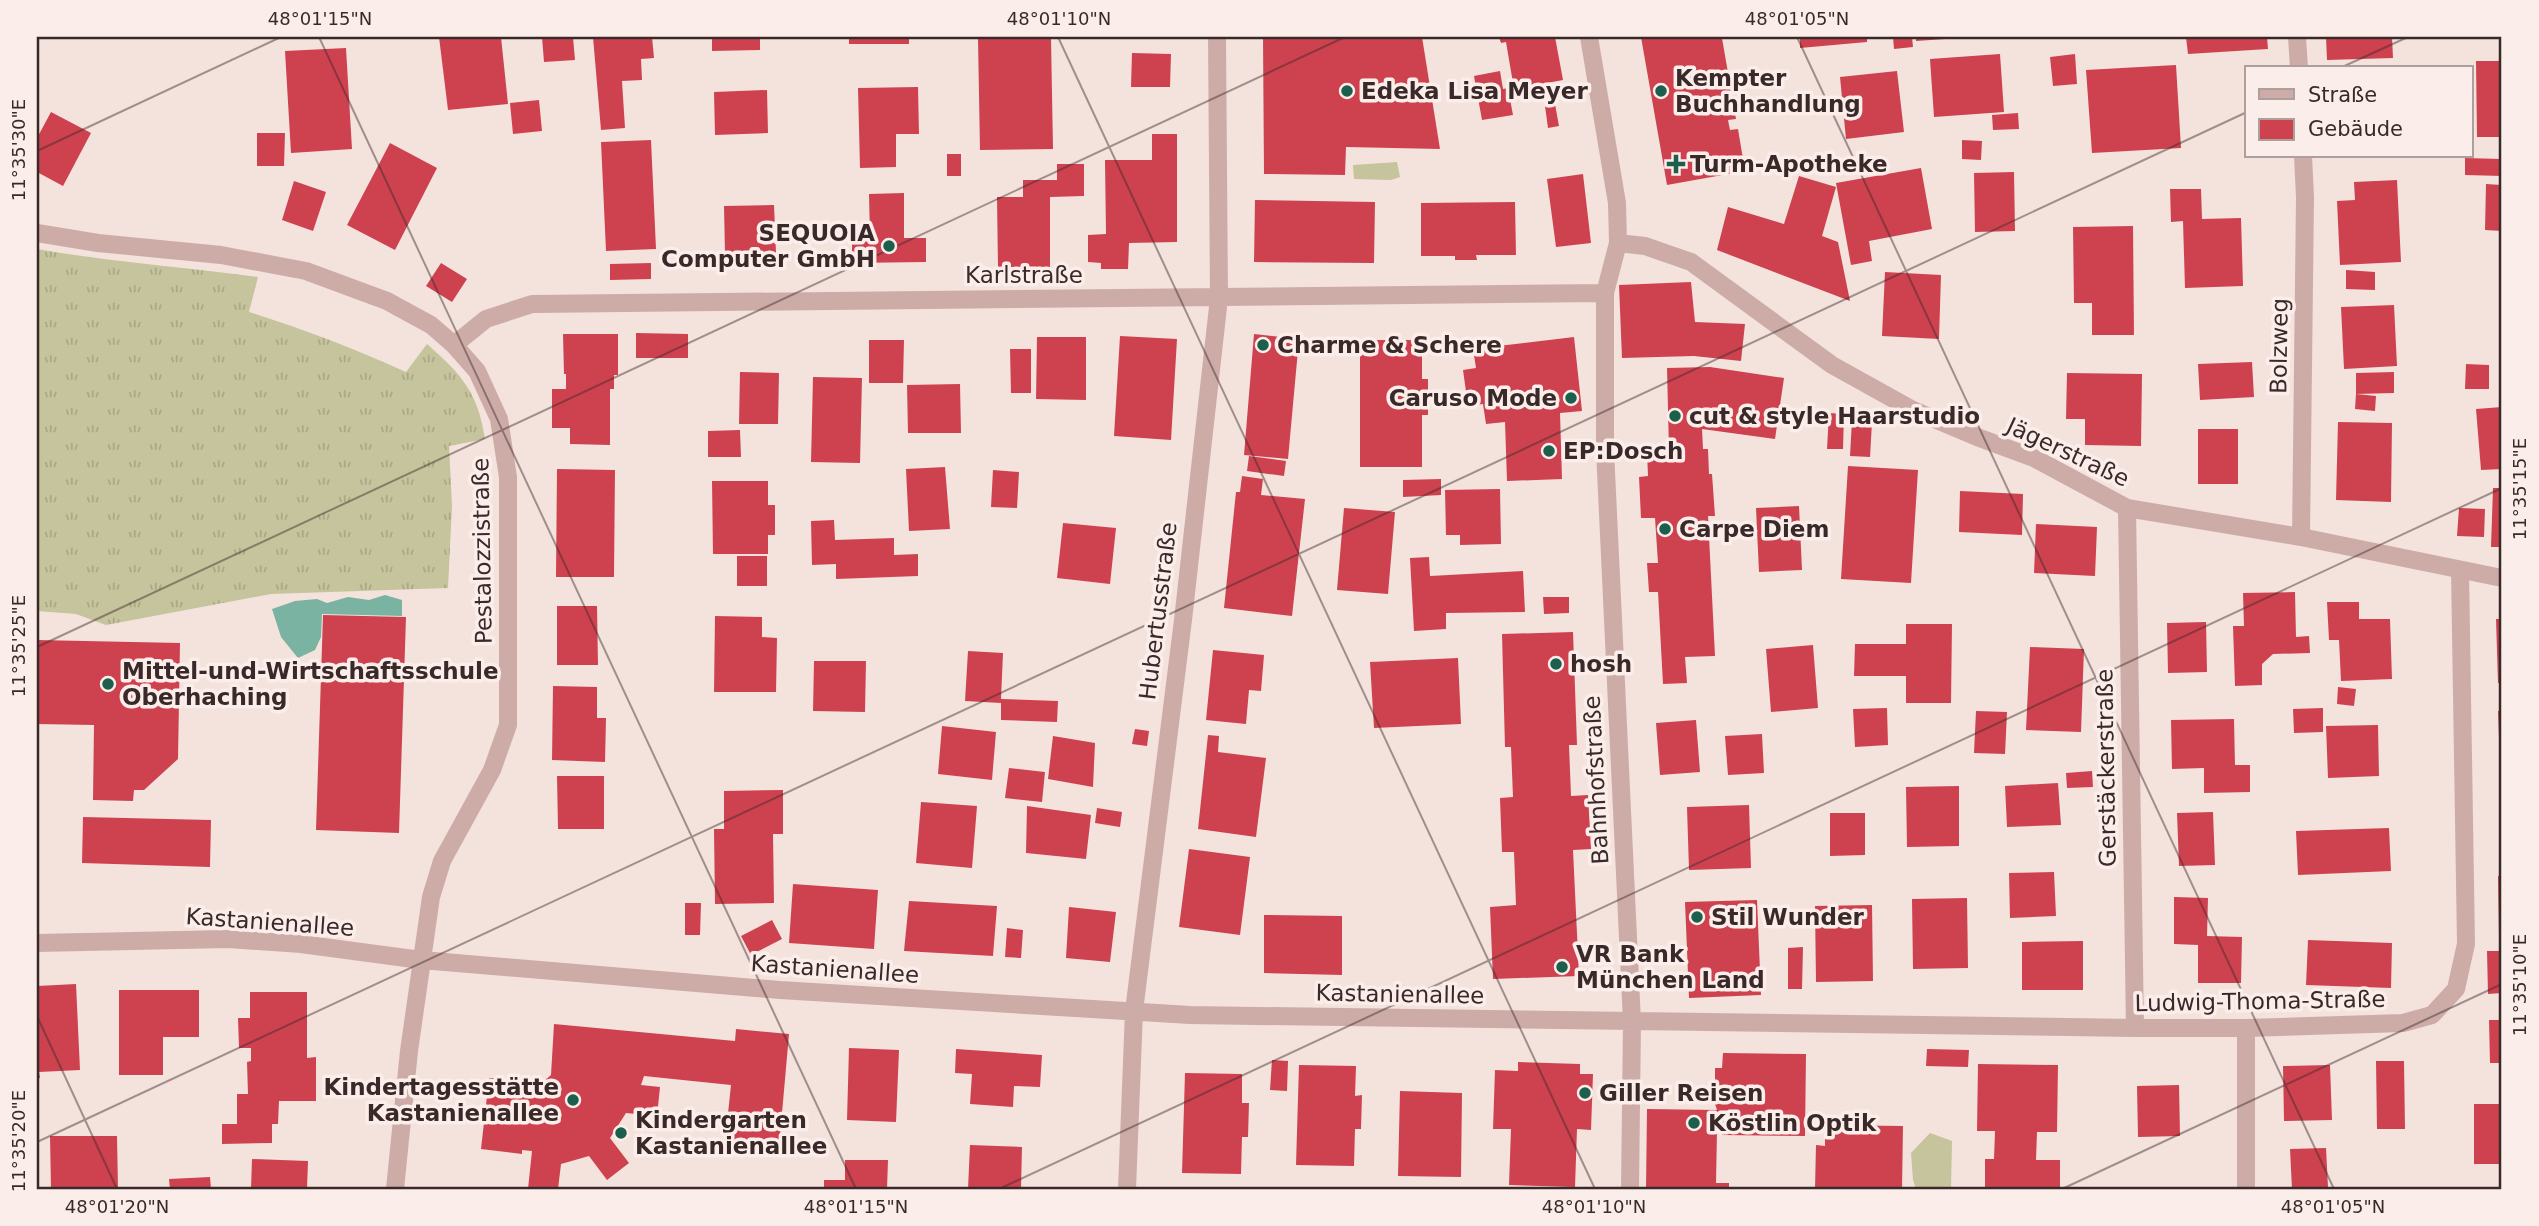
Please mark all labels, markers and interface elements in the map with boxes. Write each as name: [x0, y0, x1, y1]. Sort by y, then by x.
text: 48°01'15"N: [268, 8, 372, 29]
text: 48°01'10"N: [1007, 8, 1111, 29]
text: 48°01'05"N: [1745, 8, 1849, 29]
place label: Kempter Buchhandlung: [1675, 65, 1861, 117]
legend: [2245, 66, 2472, 158]
place label: Edeka Lisa Meyer: [1361, 78, 1588, 104]
marker: Edeka Lisa Meyer: [1339, 83, 1355, 99]
marker: Kempter Buchhandlung: [1653, 83, 1669, 99]
text: Straße: [2308, 83, 2377, 107]
text: 11°35'30"E: [8, 99, 29, 201]
text: Gebäude: [2308, 117, 2403, 141]
place label: Turm-Apotheke: [1690, 151, 1888, 177]
marker: Turm-Apotheke: [1668, 156, 1684, 172]
place label: SEQUOIA Computer GmbH: [661, 220, 875, 272]
marker: SEQUOIA Computer GmbH: [881, 238, 897, 254]
street label: Karlstraße: [965, 262, 1083, 288]
street label: Bolzweg: [2265, 298, 2293, 394]
place label: Charme & Schere: [1277, 332, 1502, 358]
marker: Charme & Schere: [1255, 337, 1271, 353]
place label: Caruso Mode: [1389, 385, 1557, 411]
marker: Caruso Mode: [1563, 390, 1579, 406]
place label: cut & style Haarstudio: [1689, 403, 1980, 429]
marker: cut & style Haarstudio: [1667, 408, 1683, 424]
street label: Jägerstraße: [2001, 411, 2133, 492]
place label: EP:Dosch: [1563, 438, 1683, 464]
text: 11°35'15"E: [2509, 438, 2530, 540]
marker: EP:Dosch: [1541, 443, 1557, 459]
street label: Pestalozzistraße: [467, 458, 497, 644]
place label: Carpe Diem: [1679, 516, 1829, 542]
street label: Hubertusstraße: [1134, 521, 1182, 701]
marker: Carpe Diem: [1657, 521, 1673, 537]
text: 11°35'25"E: [8, 595, 29, 697]
place label: hosh: [1570, 651, 1632, 677]
marker: hosh: [1548, 656, 1564, 672]
place label: Mittel-und-Wirtschaftsschule Oberhaching: [122, 658, 499, 710]
street label: Gerstäckerstraße: [2091, 669, 2121, 867]
marker: Mittel-und-Wirtschaftsschule Oberhaching: [100, 676, 116, 692]
street label: Bahnhofstraße: [1579, 695, 1613, 865]
street label: Kastanienallee: [185, 903, 355, 941]
place label: Stil Wunder: [1711, 904, 1865, 930]
marker: Stil Wunder: [1689, 909, 1705, 925]
text: 11°35'10"E: [2509, 934, 2530, 1036]
place label: VR Bank München Land: [1576, 941, 1765, 993]
street label: Kastanienallee: [750, 950, 920, 988]
marker: VR Bank München Land: [1554, 959, 1570, 975]
street label: Kastanienallee: [1315, 980, 1485, 1008]
street label: Ludwig-Thoma-Straße: [2134, 986, 2386, 1016]
place label: Kindertagesstätte Kastanienallee: [323, 1074, 559, 1126]
place label: Giller Reisen: [1599, 1080, 1763, 1106]
marker: Giller Reisen: [1577, 1085, 1593, 1101]
text: 11°35'20"E: [8, 1090, 29, 1192]
marker: Kindertagesstätte Kastanienallee: [565, 1092, 581, 1108]
place label: Kindergarten Kastanienallee: [635, 1107, 827, 1159]
place label: Köstlin Optik: [1708, 1110, 1877, 1136]
marker: Köstlin Optik: [1686, 1115, 1702, 1131]
marker: Kindergarten Kastanienallee: [613, 1125, 629, 1141]
text: 48°01'20"N: [65, 1196, 169, 1217]
text: 48°01'15"N: [804, 1196, 908, 1217]
text: 48°01'10"N: [1542, 1196, 1646, 1217]
text: 48°01'05"N: [2281, 1196, 2385, 1217]

